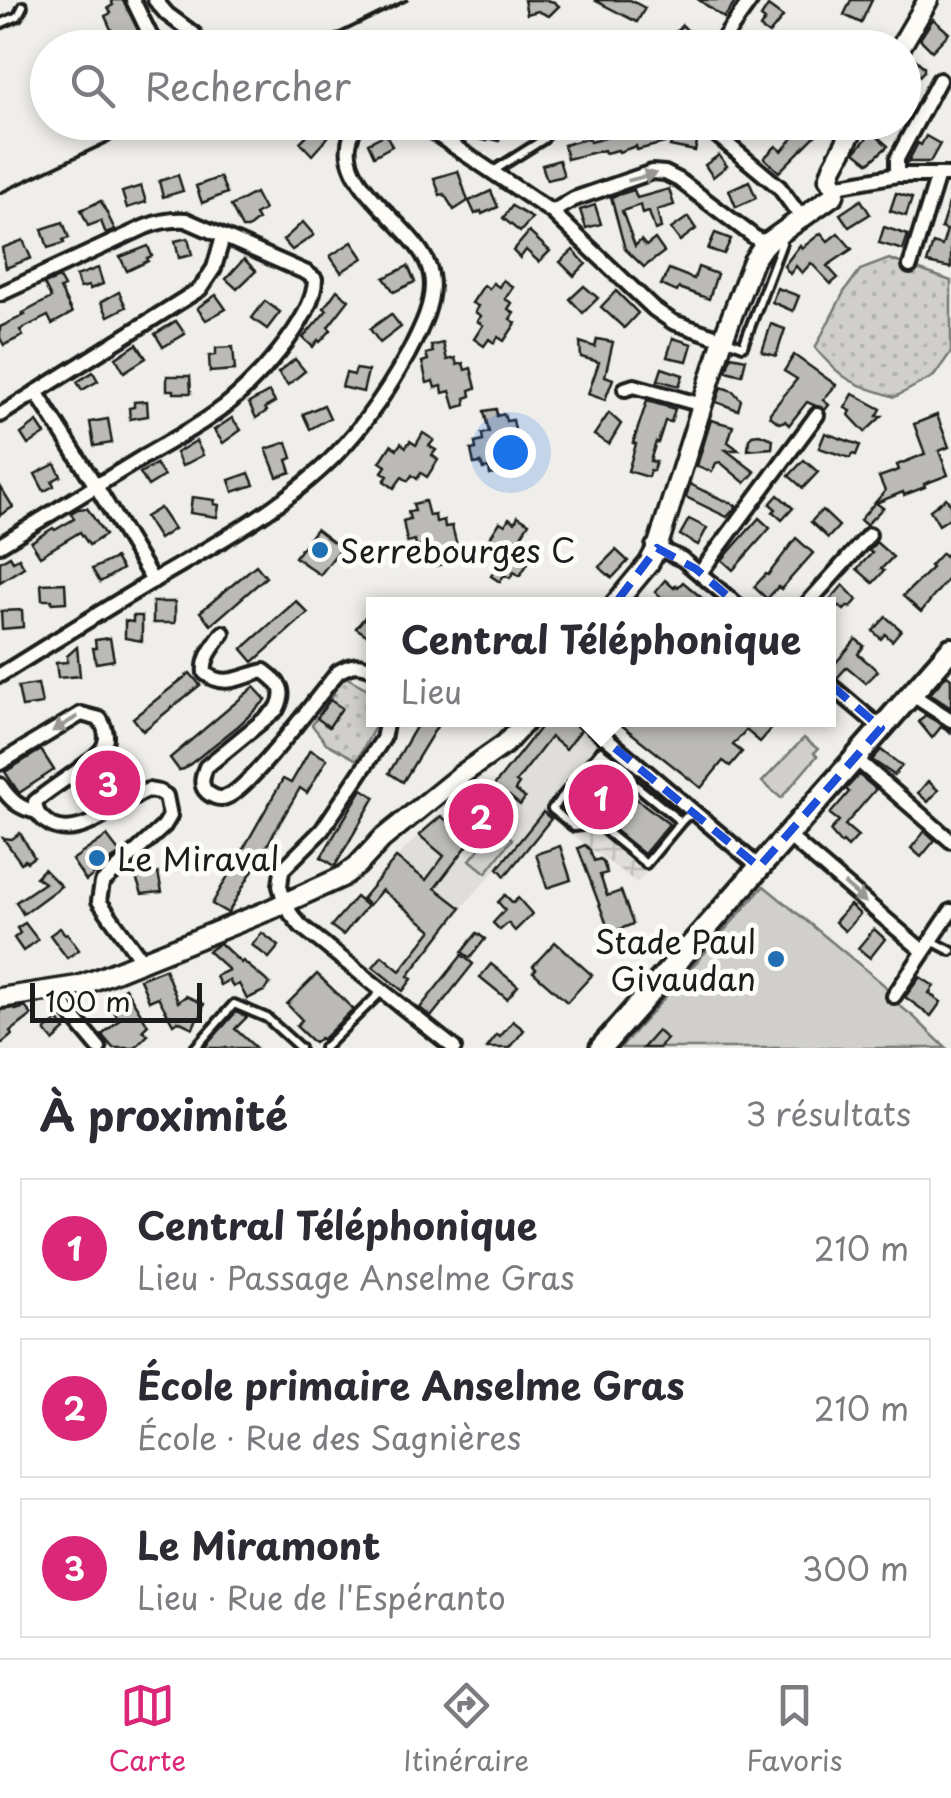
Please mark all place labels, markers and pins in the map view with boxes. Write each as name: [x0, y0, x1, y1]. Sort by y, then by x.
place label: Serrebourges C: [340, 526, 576, 574]
marker: Serrebourges C: [309, 539, 331, 561]
pin: 3: [76, 746, 140, 820]
pin: 1: [568, 760, 634, 834]
pin: 2: [448, 778, 514, 854]
place label: Le Miraval: [117, 834, 279, 882]
marker: Le Miraval: [86, 847, 108, 869]
place label: Stade Paul Givaudan: [595, 917, 756, 1002]
marker: Stade Paul Givaudan: [765, 948, 787, 970]

